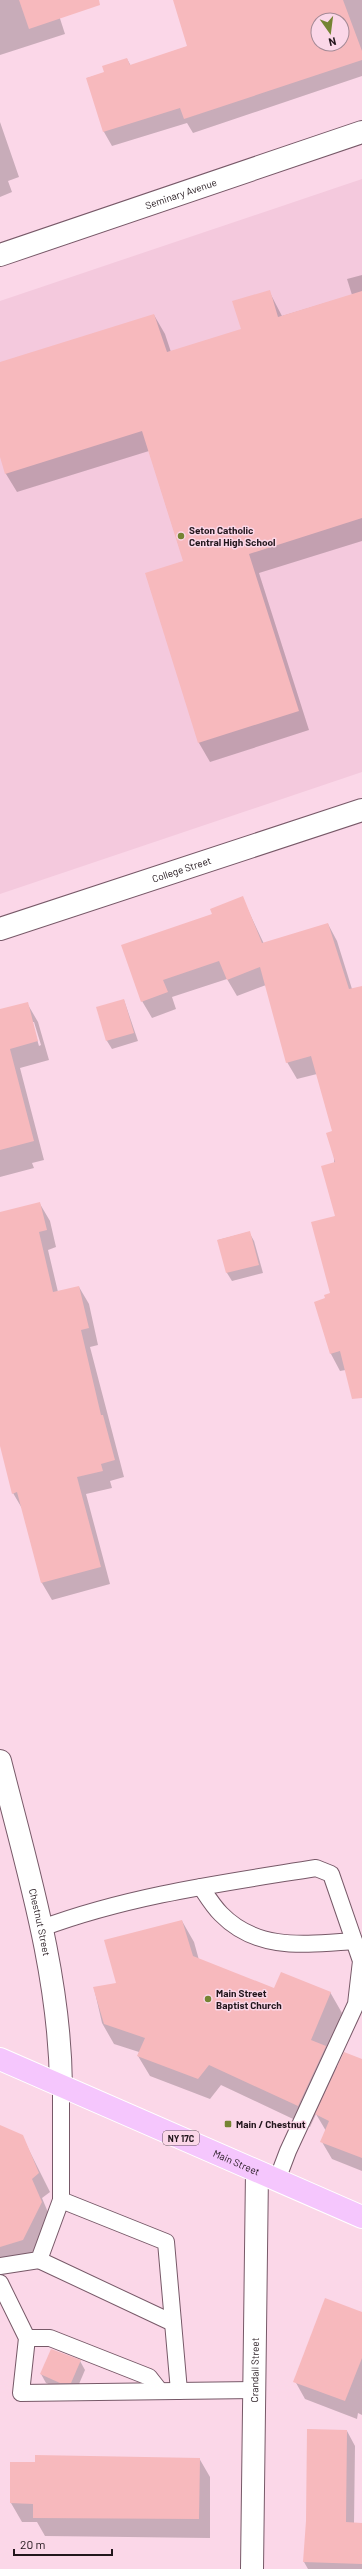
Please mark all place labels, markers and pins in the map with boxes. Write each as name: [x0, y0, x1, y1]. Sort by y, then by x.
place label: Seton Catholic Central High School: [189, 524, 276, 548]
marker: Seton Catholic Central High School: [176, 531, 186, 541]
place label: Main Street Baptist Church: [216, 1987, 282, 2011]
marker: Main Street Baptist Church: [203, 1994, 213, 2004]
place label: Main / Chestnut: [236, 2118, 306, 2130]
marker: Main / Chestnut: [223, 2119, 233, 2129]

